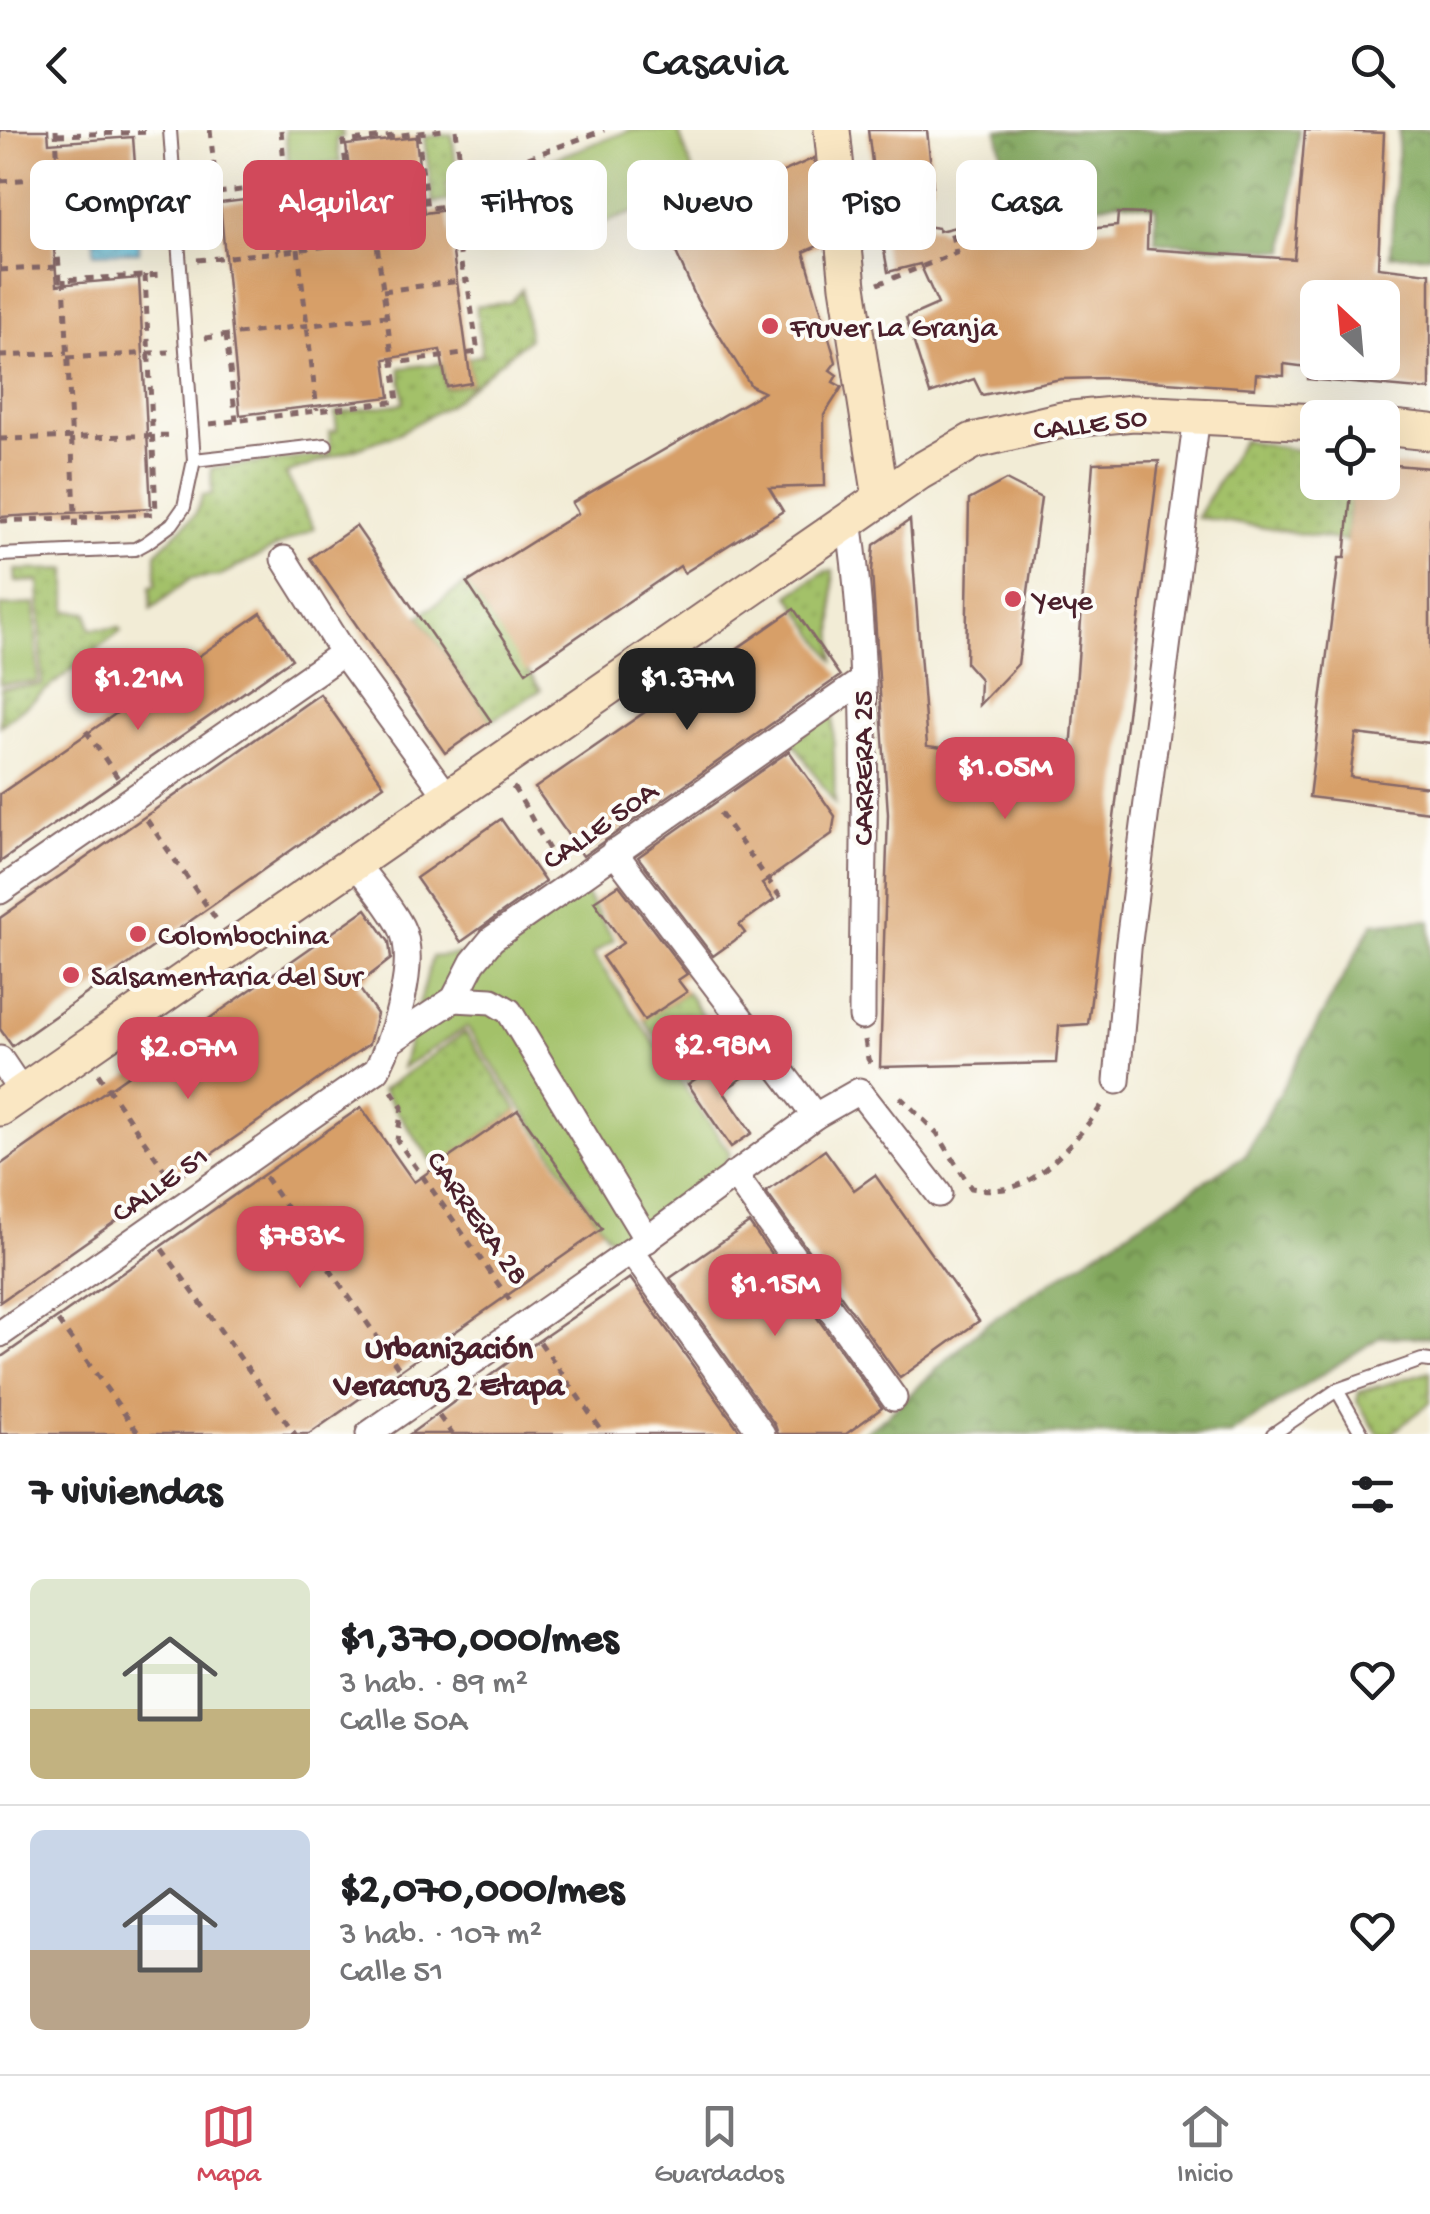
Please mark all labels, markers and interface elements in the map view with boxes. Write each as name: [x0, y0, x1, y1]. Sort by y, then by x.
icon: back: [30, 38, 85, 93]
icon: search: [1345, 38, 1400, 93]
text: Casavia: [642, 39, 788, 92]
chip: Comprar: [30, 160, 223, 250]
chip: Alquilar: [243, 160, 426, 250]
chip: Filtros: [446, 160, 607, 250]
chip: Nuevo: [627, 160, 788, 250]
chip: Piso: [808, 160, 936, 250]
chip: Casa: [956, 160, 1097, 250]
north arrow: [1300, 280, 1400, 380]
map controls: [1300, 280, 1400, 500]
place label: Fruver La Granja: [789, 313, 998, 348]
marker: Fruver La Granja: [759, 315, 781, 337]
button: locate: [1300, 400, 1400, 500]
street label: CALLE 50: [1032, 402, 1150, 451]
place label: Yeye: [1030, 586, 1093, 621]
marker: Yeye: [1002, 588, 1024, 610]
pin: $1.21M: [57, 648, 219, 733]
pin: $1.37M: [606, 648, 768, 733]
text: $1.21M: [94, 661, 182, 699]
text: $1.37M: [641, 661, 733, 699]
street label: CARRERA 25: [849, 690, 884, 846]
pin: $1.05M: [924, 737, 1086, 822]
text: $1.05M: [958, 750, 1052, 788]
street label: CALLE 50A: [537, 775, 667, 880]
place label: Colombochina: [158, 921, 330, 956]
marker: Colombochina: [127, 923, 149, 945]
place label: Salsamentaria del Sur: [91, 962, 364, 997]
marker: Salsamentaria del Sur: [60, 964, 82, 986]
pin: $2.98M: [641, 1015, 803, 1100]
pin: $2.07M: [107, 1017, 269, 1102]
text: $2.98M: [674, 1028, 770, 1066]
text: $2.07M: [139, 1030, 237, 1068]
street label: CALLE 51: [107, 1141, 217, 1232]
street label: CARRERA 28: [416, 1146, 534, 1293]
pin: $783K: [230, 1206, 370, 1291]
text: $783K: [259, 1219, 341, 1257]
pin: $1.15M: [694, 1254, 856, 1339]
text: $1.15M: [730, 1267, 820, 1305]
district label: Urbanización Veracruz 2 Etapa: [332, 1332, 566, 1407]
icon: filters: [1345, 1467, 1400, 1522]
text: 7 viviendas: [30, 1470, 222, 1519]
text: $1,370,000/mes: [340, 1617, 618, 1666]
icon: home: [110, 1619, 230, 1739]
icon: heart: [1345, 1652, 1400, 1707]
text: 3 hab. · 89 m²: [340, 1666, 528, 1704]
text: Calle 50A: [340, 1704, 467, 1742]
text: $2,070,000/mes: [340, 1868, 624, 1917]
icon: home: [110, 1870, 230, 1990]
icon: heart: [1345, 1903, 1400, 1958]
text: 3 hab. · 107 m²: [340, 1917, 542, 1955]
text: Calle 51: [340, 1955, 443, 1993]
tab: Mapa: [197, 2099, 261, 2192]
tab: Guardados: [654, 2099, 784, 2192]
tab: Inicio: [1177, 2099, 1233, 2192]

